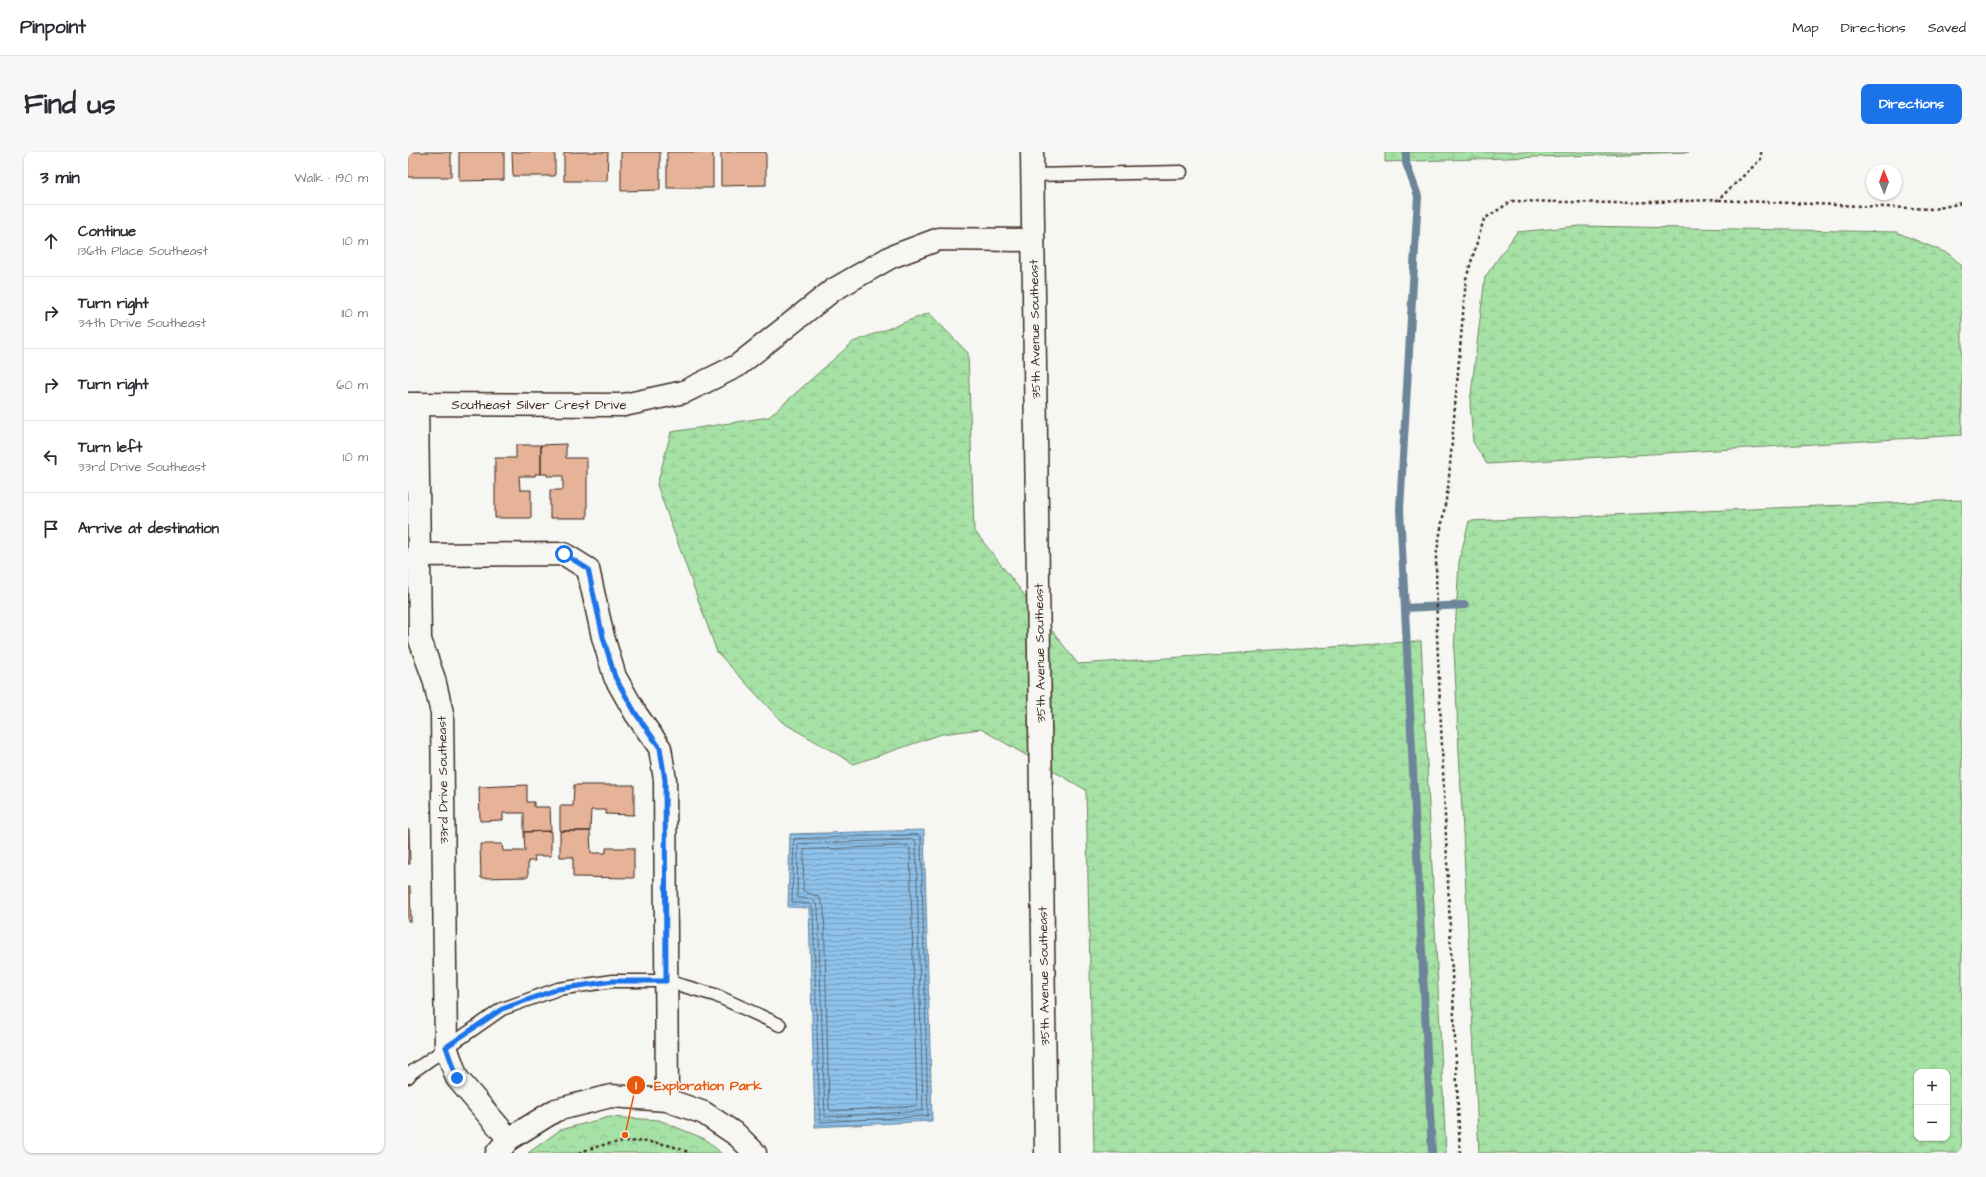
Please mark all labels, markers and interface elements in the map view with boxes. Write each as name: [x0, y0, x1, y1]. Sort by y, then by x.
text: Pinpoint: [20, 14, 86, 41]
text: Map: [1792, 18, 1819, 38]
text: Directions: [1841, 18, 1906, 38]
text: Saved: [1928, 18, 1966, 38]
button: Directions: [1861, 84, 1962, 124]
text: Find us: [24, 85, 115, 124]
north arrow: [1866, 164, 1902, 200]
text: 3 min: [40, 166, 80, 190]
text: Walk · 190 m: [294, 169, 368, 187]
text: Continue: [78, 221, 136, 242]
icon: ahead: [40, 230, 62, 252]
text: 10 m: [343, 232, 368, 250]
text: 136th Place Southeast: [78, 242, 208, 260]
street label: 35th Avenue Southeast: [1025, 258, 1045, 399]
text: Turn right: [78, 293, 149, 314]
icon: right: [40, 302, 62, 324]
text: 110 m: [341, 304, 368, 322]
text: 34th Drive Southeast: [78, 314, 206, 332]
icon: right: [40, 374, 62, 396]
text: Turn right: [78, 374, 149, 395]
text: 60 m: [336, 376, 368, 394]
street label: Southeast Silver Crest Drive: [452, 396, 626, 414]
text: Turn left: [78, 437, 142, 458]
icon: left: [40, 446, 62, 468]
text: 10 m: [343, 448, 368, 466]
text: 33rd Drive Southeast: [78, 458, 206, 476]
icon: arrive: [40, 518, 62, 540]
text: Arrive at destination: [78, 518, 219, 539]
route start: [555, 545, 573, 563]
street label: 35th Avenue Southeast: [1030, 582, 1050, 723]
street label: 33rd Drive Southeast: [433, 715, 453, 844]
street label: 35th Avenue Southeast: [1034, 905, 1054, 1046]
route end: [448, 1069, 466, 1087]
map controls: [1914, 1069, 1950, 1141]
button: +: [1914, 1069, 1950, 1105]
callout: Exploration Park: [626, 1072, 770, 1098]
text: Exploration Park: [654, 1076, 763, 1096]
text: 1: [635, 1077, 637, 1094]
button: −: [1914, 1105, 1950, 1141]

